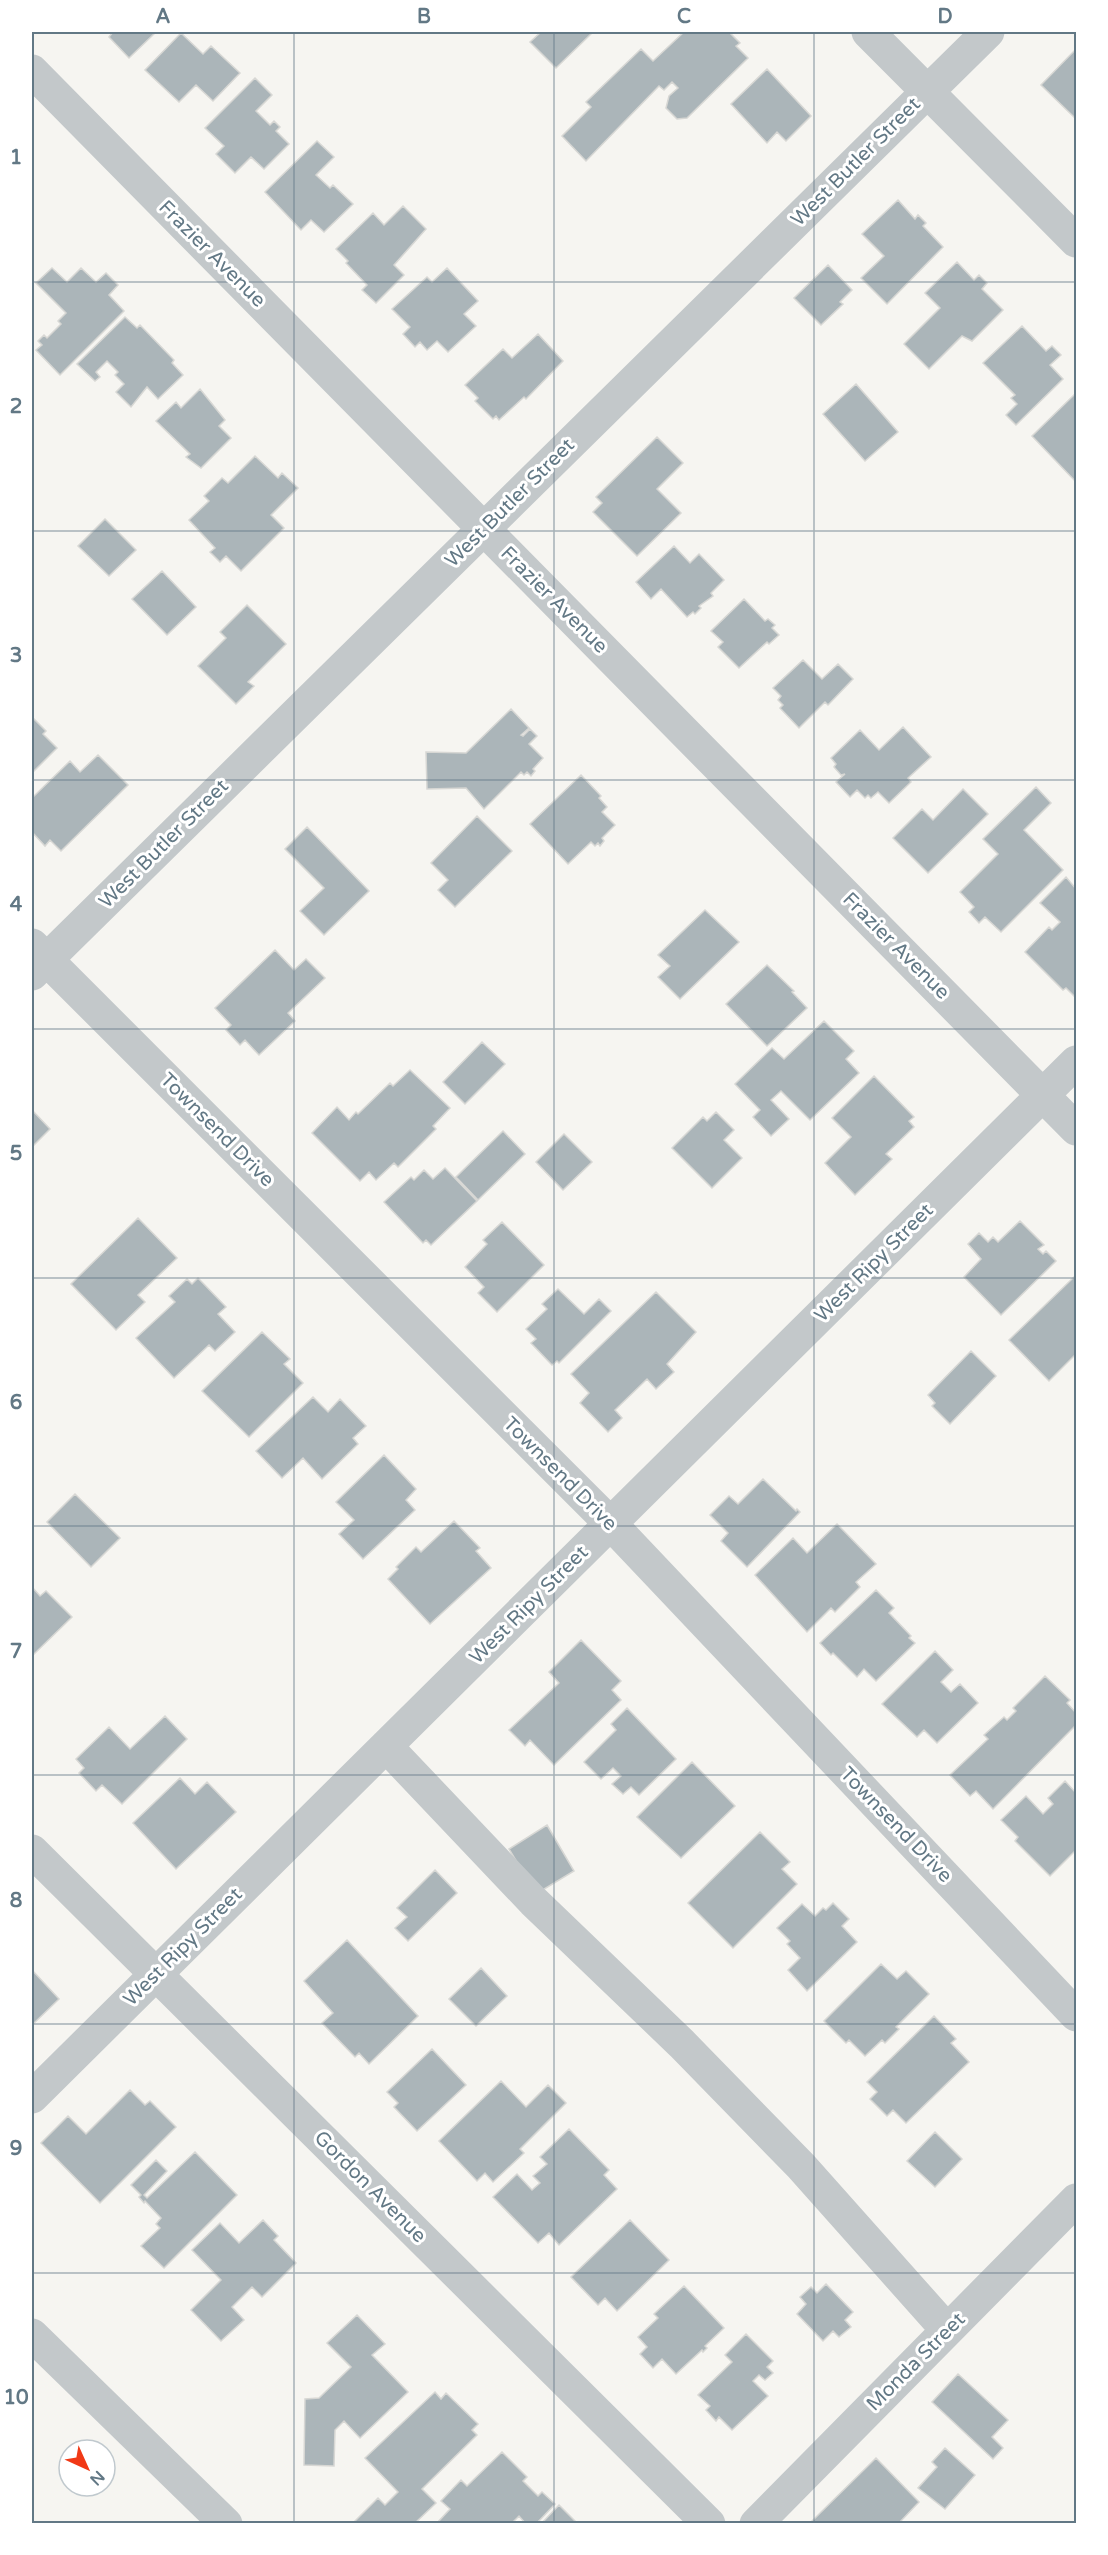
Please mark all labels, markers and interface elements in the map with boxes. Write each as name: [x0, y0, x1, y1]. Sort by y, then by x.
text: A: [156, 5, 171, 29]
text: B: [417, 5, 431, 29]
text: C: [677, 5, 691, 29]
text: D: [937, 5, 953, 29]
street label: West Butler Street: [786, 92, 926, 232]
text: 1: [10, 146, 22, 170]
street label: Frazier Avenue: [154, 196, 270, 312]
text: 2: [10, 395, 22, 419]
street label: West Butler Street: [440, 433, 580, 573]
street label: Frazier Avenue: [496, 542, 612, 658]
text: 3: [10, 644, 22, 668]
street label: West Butler Street: [94, 774, 234, 914]
street label: Frazier Avenue: [838, 888, 954, 1004]
text: 4: [10, 893, 23, 917]
street label: Townsend Drive: [155, 1068, 279, 1192]
text: 5: [10, 1142, 22, 1166]
street label: West Ripy Street: [810, 1198, 939, 1327]
text: 6: [10, 1391, 22, 1415]
street label: Townsend Drive: [498, 1412, 622, 1536]
street label: West Ripy Street: [465, 1540, 594, 1669]
text: 7: [10, 1640, 22, 1664]
street label: Townsend Drive: [835, 1762, 957, 1888]
street label: West Ripy Street: [119, 1882, 248, 2011]
text: 8: [10, 1889, 22, 1913]
street label: Gordon Avenue: [309, 2126, 431, 2248]
text: 9: [10, 2137, 22, 2161]
street label: Monda Street: [862, 2307, 971, 2416]
text: 10: [3, 2386, 29, 2410]
north arrow: [57, 2438, 117, 2498]
text: N: [85, 2466, 109, 2490]

